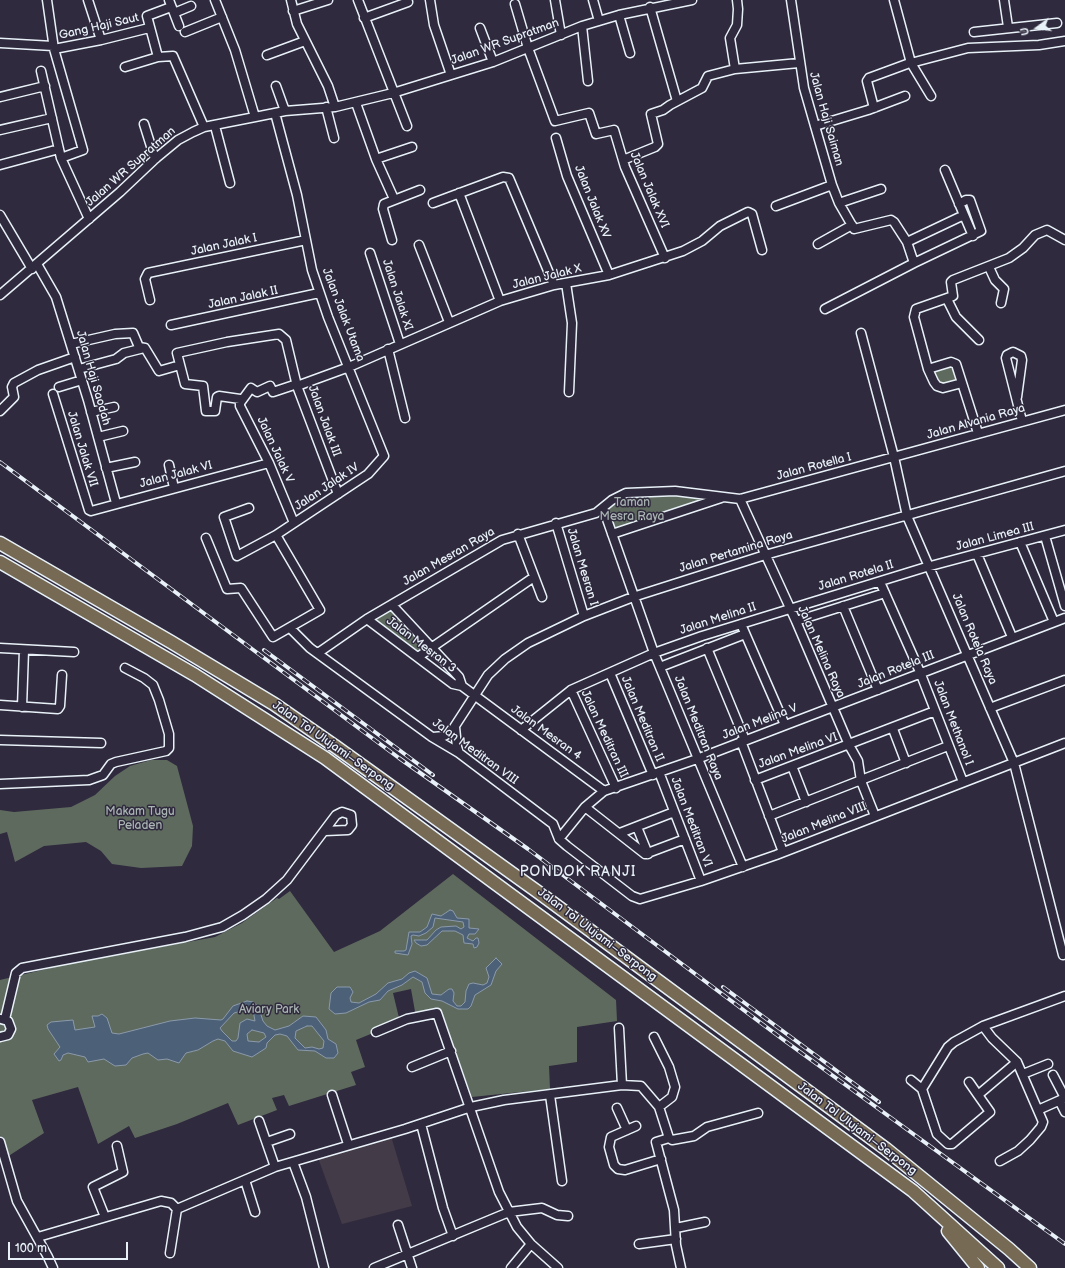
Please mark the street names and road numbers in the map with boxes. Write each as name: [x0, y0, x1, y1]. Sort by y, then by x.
street label: Gang Haji Saut: [58, 11, 140, 43]
street label: Jalan WR Supratman: [449, 16, 561, 68]
street label: Jalan Haji Saiman: [806, 70, 846, 168]
street label: Jalan WR Supratman: [83, 124, 179, 210]
street label: Jalan Jalak XVI: [626, 150, 672, 230]
street label: Jalan Jalak XV: [571, 163, 613, 241]
street label: Jalan Jalak I: [190, 231, 258, 259]
street label: Jalan Jalak XI: [379, 258, 415, 332]
street label: Jalan Jalak X: [511, 262, 583, 292]
street label: Jalan Jalak Utama: [319, 266, 367, 364]
street label: Jalan Jalak II: [207, 284, 279, 312]
street label: Jalan Haji Saodah: [73, 329, 113, 427]
street label: Jalan Jalak III: [304, 383, 344, 459]
street label: Jalan Alvania Raya: [925, 401, 1027, 443]
street label: Jalan Jalak VII: [64, 409, 100, 489]
street label: Jalan Jalak V: [253, 415, 297, 485]
street label: Jalan Rotella I: [775, 450, 853, 484]
street label: Jalan Jalak VI: [138, 458, 214, 492]
street label: Jalan Jalak IV: [292, 460, 362, 514]
street label: Jalan Limea III: [954, 520, 1036, 554]
street label: Jalan Mesran Raya: [400, 525, 498, 589]
street label: Jalan Mesran I: [563, 527, 601, 607]
street label: Jalan Pertamina Raya: [678, 528, 794, 576]
street label: Jalan Rotela II: [817, 558, 895, 594]
street label: Jalan Rotela Raya: [948, 591, 1000, 687]
street label: Jalan Melina II: [678, 600, 758, 638]
street label: Jalan Melina Raya: [794, 604, 848, 700]
street label: Jalan Mesran 3: [383, 614, 459, 676]
street label: Jalan Rotela III: [855, 648, 937, 692]
street label: Jalan Meditran II: [618, 674, 666, 764]
street label: Jalan Meditran Raya: [671, 674, 725, 782]
street label: Jalan Methanol I: [930, 678, 976, 768]
street label: Jalan Meditran III: [577, 688, 631, 780]
street label: Jalan Tol Ulujami–Serpong: [269, 698, 397, 794]
street label: Jalan Melina V: [720, 701, 800, 743]
street label: Jalan Mesran 4: [508, 703, 584, 763]
street label: Jalan Meditran VIII: [429, 716, 521, 788]
street label: Jalan Melina VI: [756, 730, 840, 772]
street label: Jalan Meditran VI: [667, 775, 715, 869]
street label: Jalan Melina VIII: [779, 799, 869, 847]
street label: Jalan Tol Ulujami–Serpong: [535, 885, 659, 985]
street label: Jalan Tol Ulujami–Serpong: [795, 1079, 919, 1179]

